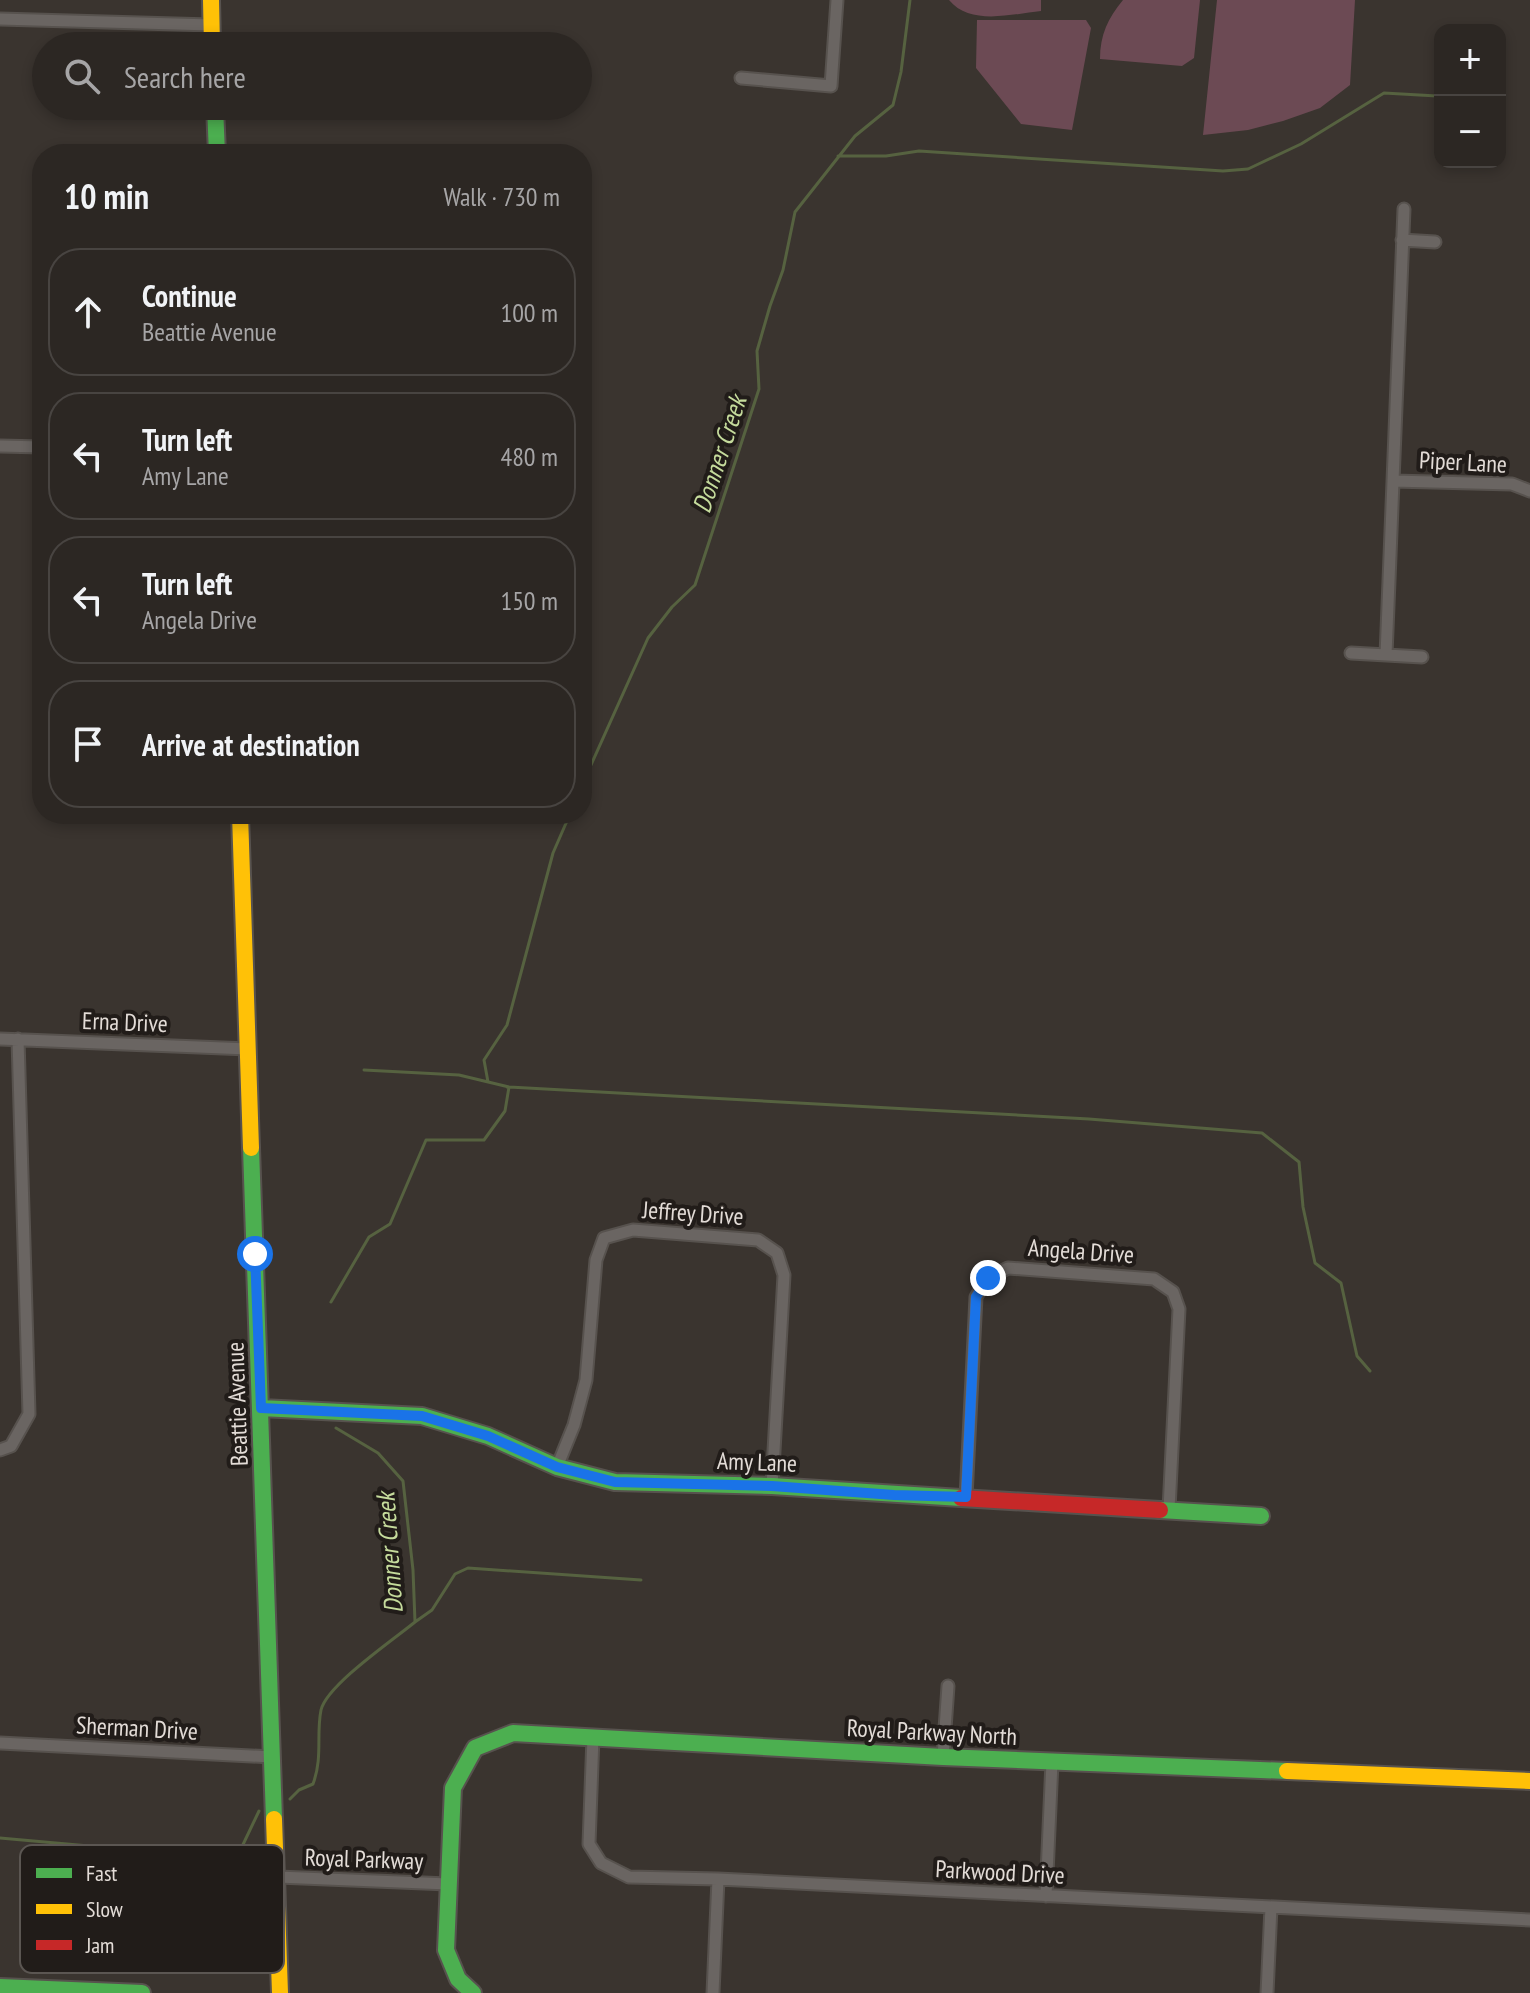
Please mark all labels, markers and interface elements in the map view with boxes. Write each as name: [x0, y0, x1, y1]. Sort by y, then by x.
map controls: [1434, 24, 1506, 168]
button: +: [1434, 24, 1506, 96]
search box: [32, 32, 592, 120]
icon: search: [60, 54, 104, 98]
text: Search here: [124, 57, 246, 96]
button: −: [1434, 96, 1506, 168]
text: 10 min: [64, 174, 149, 218]
text: Walk · 730 m: [443, 180, 560, 213]
text: Continue: [142, 276, 237, 315]
icon: ahead: [66, 290, 110, 334]
text: 100 m: [500, 296, 558, 329]
text: Beattie Avenue: [142, 315, 277, 348]
water label: Donner Creek: [685, 389, 754, 517]
text: Turn left: [142, 420, 232, 459]
icon: left: [66, 434, 110, 478]
text: 480 m: [500, 440, 558, 473]
street label: Piper Lane: [1418, 444, 1508, 480]
text: Amy Lane: [142, 459, 229, 492]
text: Turn left: [142, 564, 232, 603]
icon: left: [66, 578, 110, 622]
text: 150 m: [500, 584, 558, 617]
text: Angela Drive: [142, 603, 257, 636]
icon: arrive: [66, 722, 110, 766]
text: Arrive at destination: [142, 725, 360, 764]
street label: Erna Drive: [82, 1005, 168, 1039]
street label: Jeffrey Drive: [640, 1194, 745, 1232]
street label: Angela Drive: [1027, 1232, 1135, 1270]
route start: [237, 1236, 273, 1272]
route end: [970, 1260, 1006, 1296]
street label: Beattie Avenue: [219, 1341, 255, 1467]
street label: Amy Lane: [716, 1445, 798, 1479]
water label: Donner Creek: [368, 1489, 410, 1615]
street label: Sherman Drive: [75, 1709, 199, 1747]
street label: Royal Parkway North: [846, 1712, 1018, 1752]
street label: Royal Parkway: [304, 1841, 424, 1877]
legend: [20, 1845, 284, 1973]
street label: Parkwood Drive: [935, 1853, 1065, 1891]
text: Fast: [86, 1859, 117, 1887]
text: Slow: [86, 1895, 123, 1923]
text: Jam: [85, 1931, 114, 1959]

